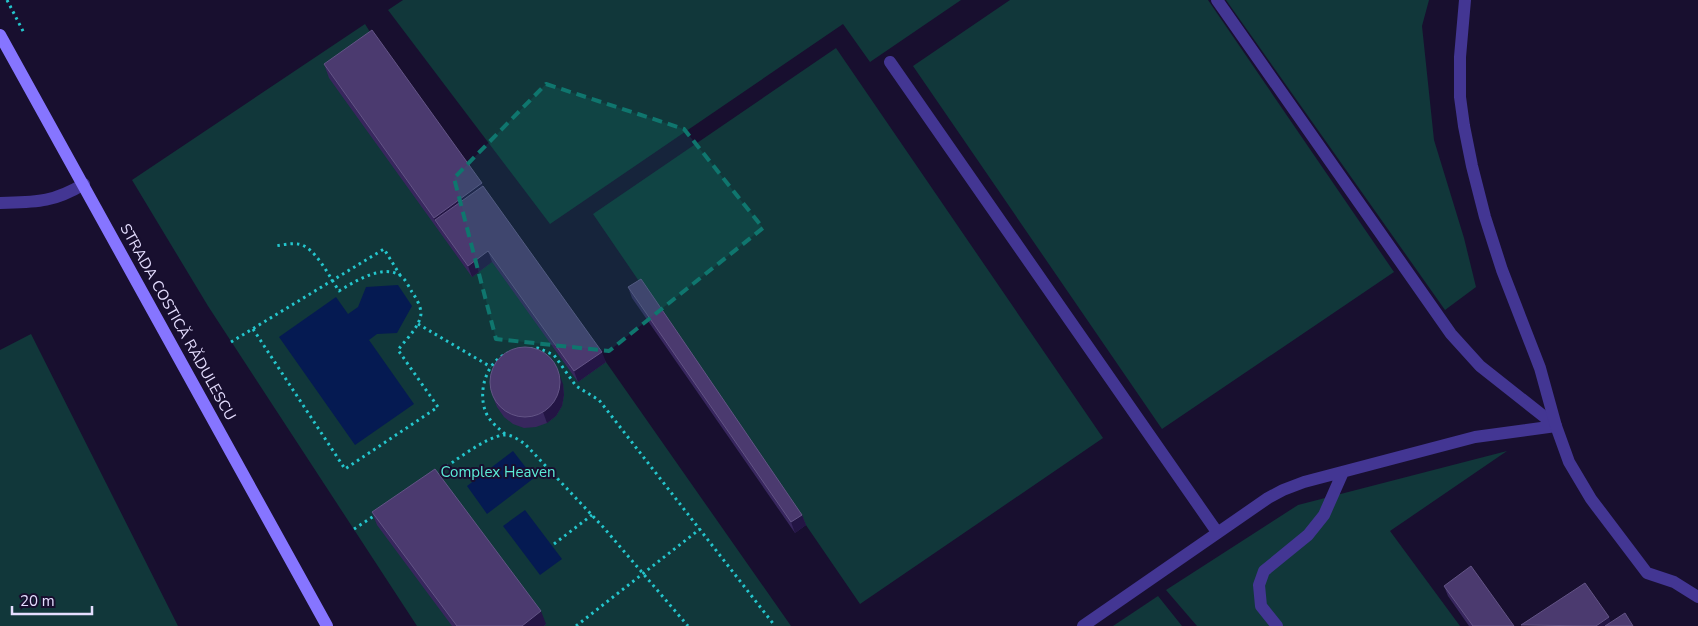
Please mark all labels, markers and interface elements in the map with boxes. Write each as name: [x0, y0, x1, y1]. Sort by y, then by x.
street label: STRADA COSTICĂ RĂDULESCU: [115, 220, 241, 424]
park label: Complex Heaven: [441, 462, 555, 482]
scale bar: [12, 584, 92, 616]
text: 20 m: [20, 591, 55, 611]

